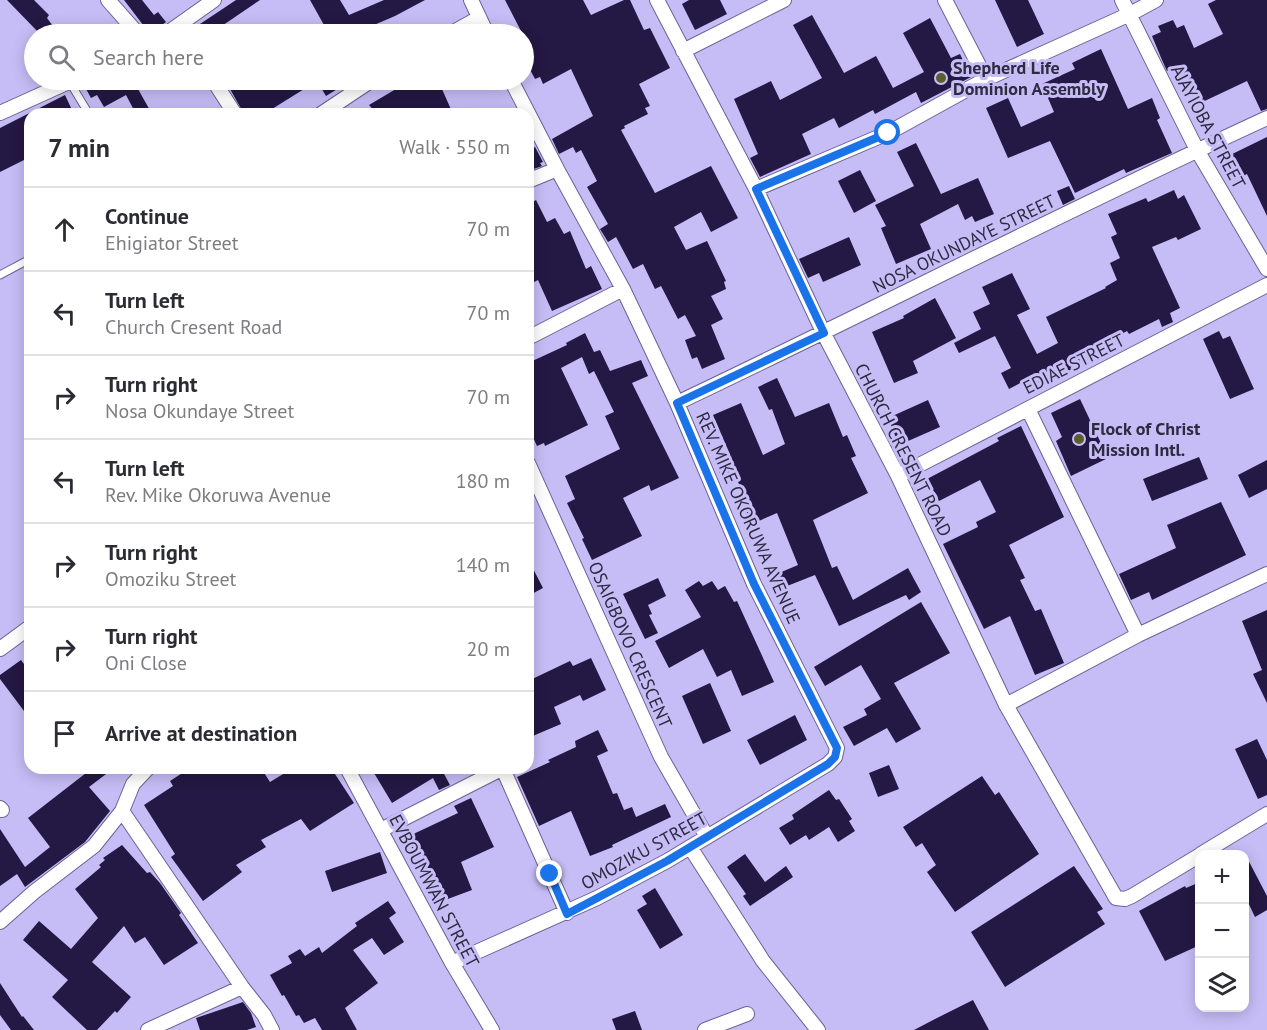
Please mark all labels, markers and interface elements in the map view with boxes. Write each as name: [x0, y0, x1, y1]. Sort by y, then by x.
search box: [24, 24, 534, 90]
icon: search: [45, 41, 78, 74]
text: Search here: [93, 43, 204, 71]
place label: Shepherd Life Dominion Assembly: [953, 56, 1105, 100]
street label: AJAYIOBA STREET: [1166, 61, 1251, 193]
marker: Shepherd Life Dominion Assembly: [934, 71, 948, 85]
route start: [874, 119, 900, 145]
text: 7 min: [48, 131, 110, 164]
text: Walk · 550 m: [399, 134, 510, 160]
street label: NOSA OKUNDAYE STREET: [869, 189, 1059, 298]
text: Continue: [105, 202, 189, 230]
icon: ahead: [48, 213, 81, 246]
text: 70 m: [467, 216, 510, 242]
text: Ehigiator Street: [105, 230, 239, 256]
text: Turn left: [105, 286, 185, 314]
icon: left: [48, 297, 81, 330]
text: 70 m: [467, 300, 510, 326]
text: Church Cresent Road: [105, 314, 282, 340]
street label: EDIAE STREET: [1019, 328, 1129, 399]
street label: CHURCH CRESENT ROAD: [850, 359, 957, 540]
text: Turn right: [105, 370, 197, 398]
icon: right: [48, 381, 81, 414]
text: 70 m: [467, 384, 510, 410]
text: Nosa Okundaye Street: [105, 398, 294, 424]
street label: REV. MIKE OKORUWA AVENUE: [691, 408, 806, 627]
place label: Flock of Christ Mission Intl.: [1091, 417, 1201, 461]
marker: Flock of Christ Mission Intl.: [1072, 432, 1086, 446]
text: Turn left: [105, 454, 185, 482]
icon: left: [48, 465, 81, 498]
text: 180 m: [456, 468, 510, 494]
text: Rev. Mike Okoruwa Avenue: [105, 482, 331, 508]
text: Turn right: [105, 538, 197, 566]
icon: right: [48, 549, 81, 582]
text: 140 m: [456, 552, 510, 578]
street label: OSAIGBOVO CRESCENT: [583, 558, 678, 732]
text: Omoziku Street: [105, 566, 236, 592]
text: Turn right: [105, 622, 197, 650]
icon: right: [48, 633, 81, 666]
text: 20 m: [467, 636, 510, 662]
text: Oni Close: [105, 650, 187, 676]
icon: arrive: [48, 717, 81, 750]
text: Arrive at destination: [105, 719, 297, 747]
street label: OMOZIKU STREET: [577, 806, 711, 895]
street label: EVBOUMWAN STREET: [384, 810, 485, 971]
map controls: [1195, 850, 1249, 1012]
button: +: [1195, 850, 1249, 904]
route end: [536, 860, 562, 886]
button: −: [1195, 904, 1249, 958]
button: layers: [1195, 958, 1249, 1012]

